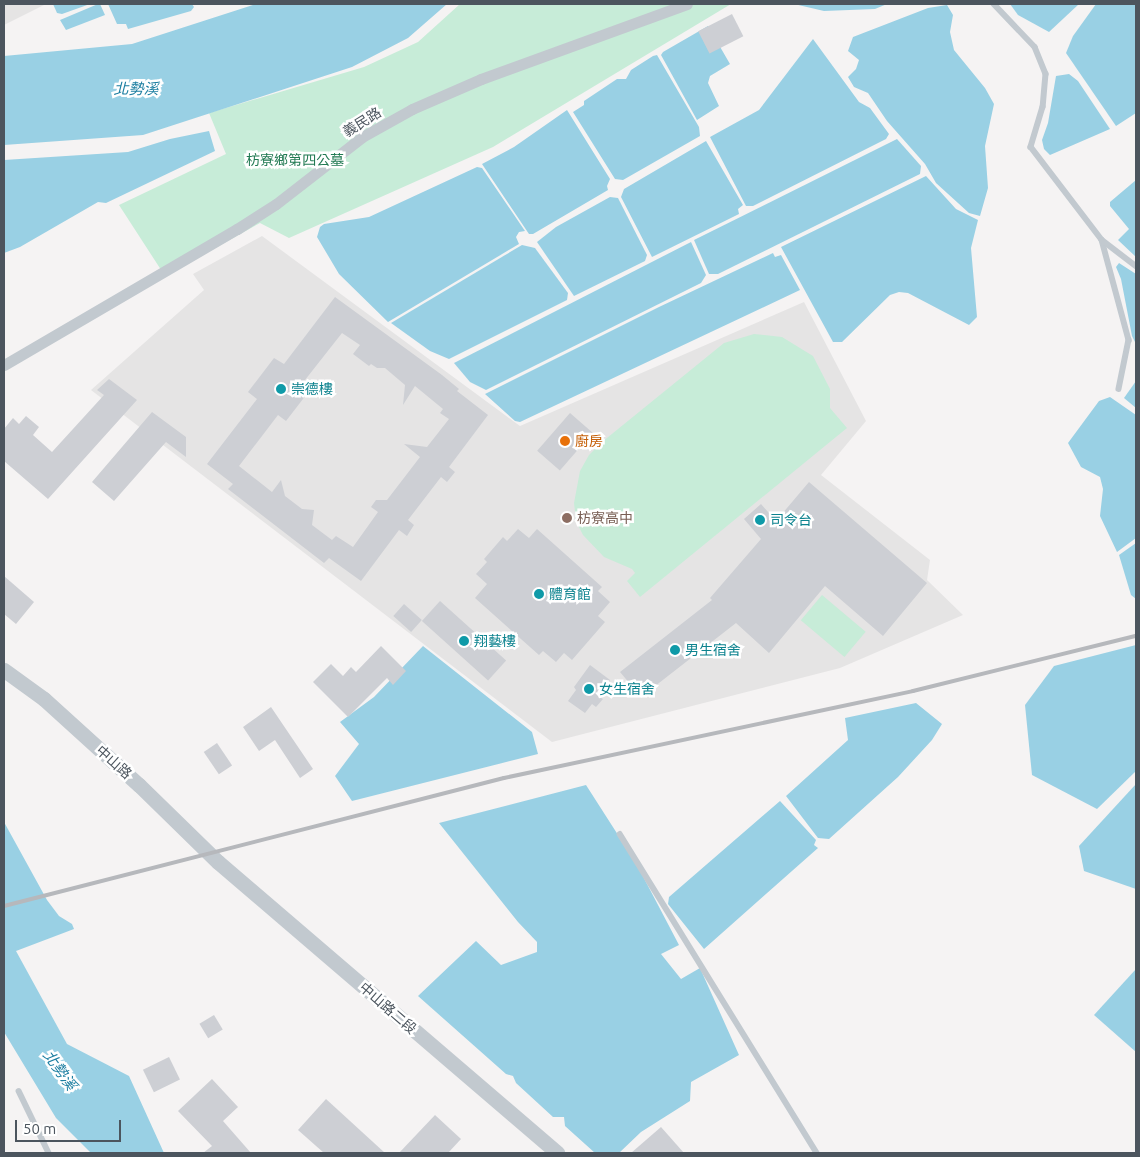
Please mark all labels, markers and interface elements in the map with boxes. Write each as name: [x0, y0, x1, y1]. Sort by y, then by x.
water label: 北勢溪: [114, 80, 158, 98]
street label: 義民路: [340, 104, 384, 140]
park label: 枋寮鄉第四公墓: [246, 152, 344, 168]
place label: 崇德樓: [291, 381, 333, 397]
marker: 崇德樓: [275, 383, 287, 395]
place label: 廚房: [575, 433, 603, 449]
marker: 廚房: [559, 435, 571, 447]
place label: 枋寮高中: [577, 510, 633, 526]
marker: 枋寮高中: [561, 512, 573, 524]
place label: 司令台: [770, 512, 812, 528]
marker: 司令台: [754, 514, 766, 526]
place label: 體育館: [549, 586, 591, 602]
marker: 體育館: [533, 588, 545, 600]
place label: 翔藝樓: [474, 633, 516, 649]
marker: 翔藝樓: [458, 635, 470, 647]
place label: 男生宿舍: [685, 642, 741, 658]
marker: 男生宿舍: [669, 644, 681, 656]
place label: 女生宿舍: [599, 681, 655, 697]
marker: 女生宿舍: [583, 683, 595, 695]
street label: 中山路: [93, 742, 135, 782]
street label: 中山路二段: [356, 979, 420, 1037]
water label: 北勢溪: [39, 1047, 81, 1093]
scale bar: [18, 1110, 124, 1142]
text: 50 m: [23, 1120, 56, 1137]

